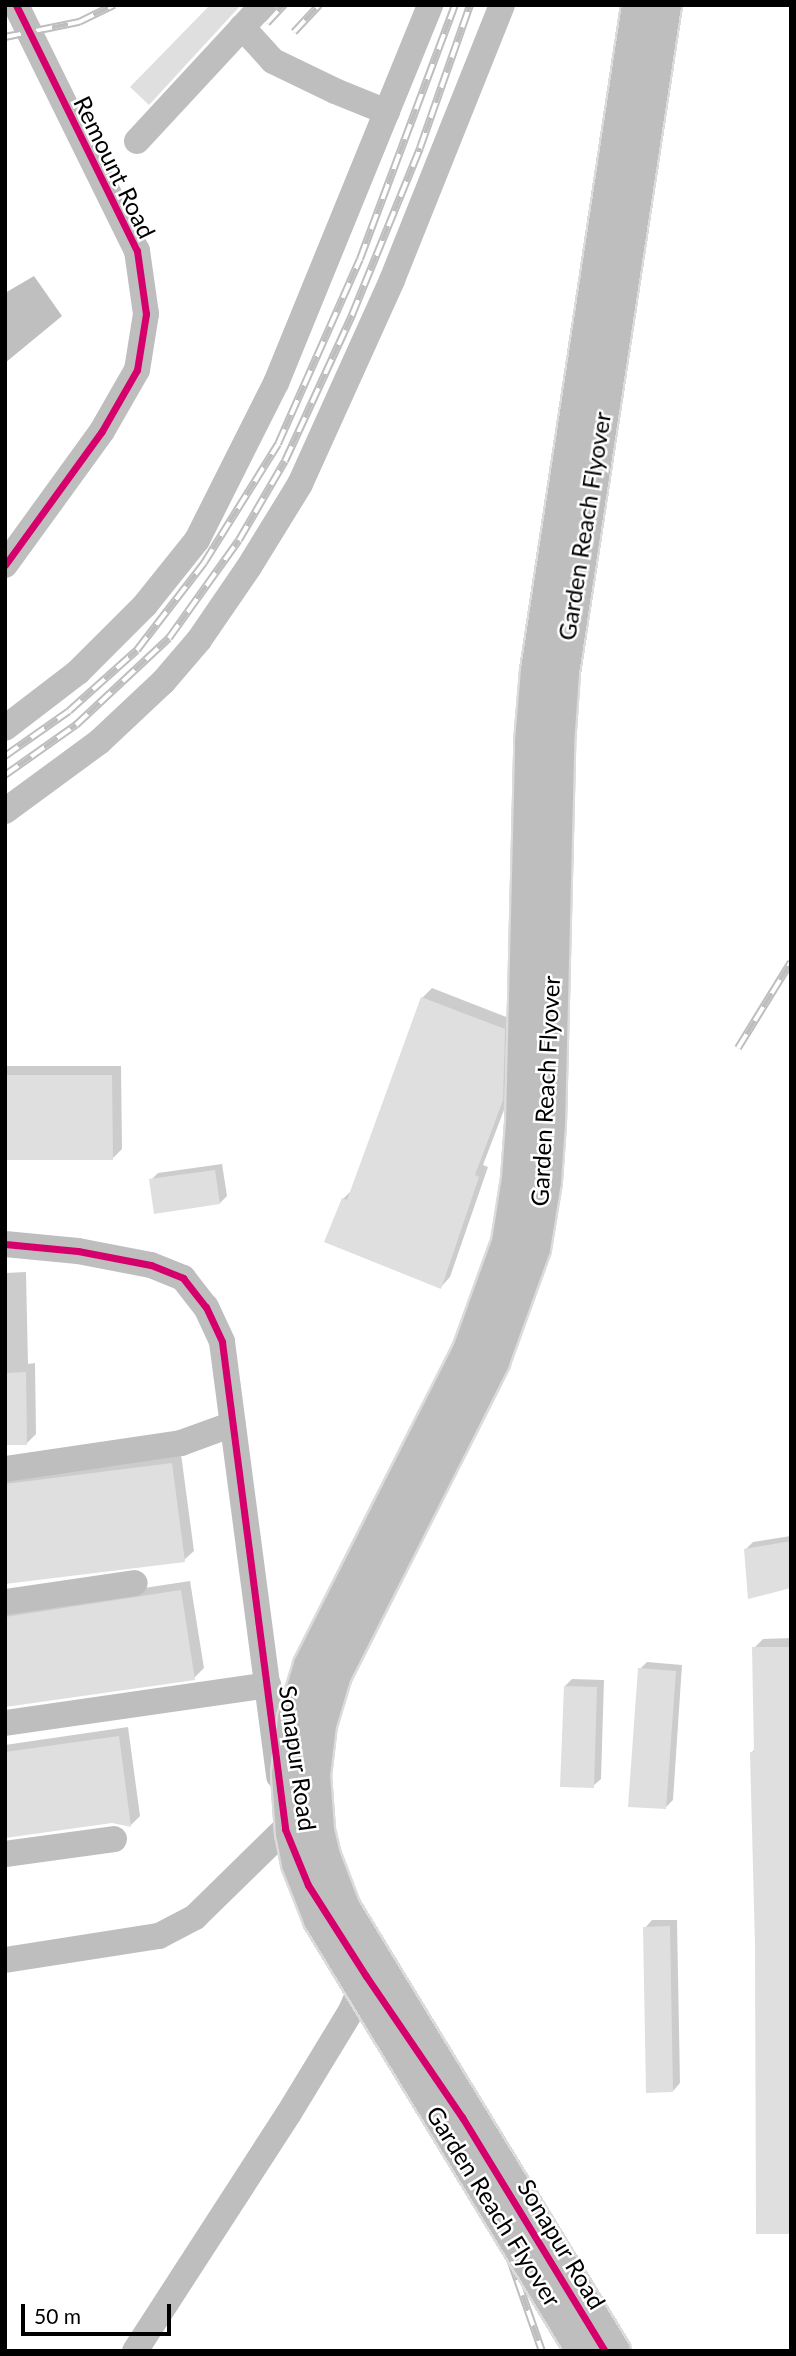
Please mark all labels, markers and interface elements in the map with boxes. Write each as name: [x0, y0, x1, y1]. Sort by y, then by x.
street label: Remount Road: [68, 91, 162, 243]
street label: Garden Reach Flyover: [552, 410, 616, 642]
street label: Garden Reach Flyover: [525, 975, 565, 1207]
street label: Sonapur Road: [274, 1683, 322, 1833]
street label: Garden Reach Flyover: [421, 2100, 567, 2312]
street label: Sonapur Road: [512, 2174, 612, 2314]
scale bar: [24, 2290, 175, 2334]
text: 50 m: [34, 2303, 81, 2328]

